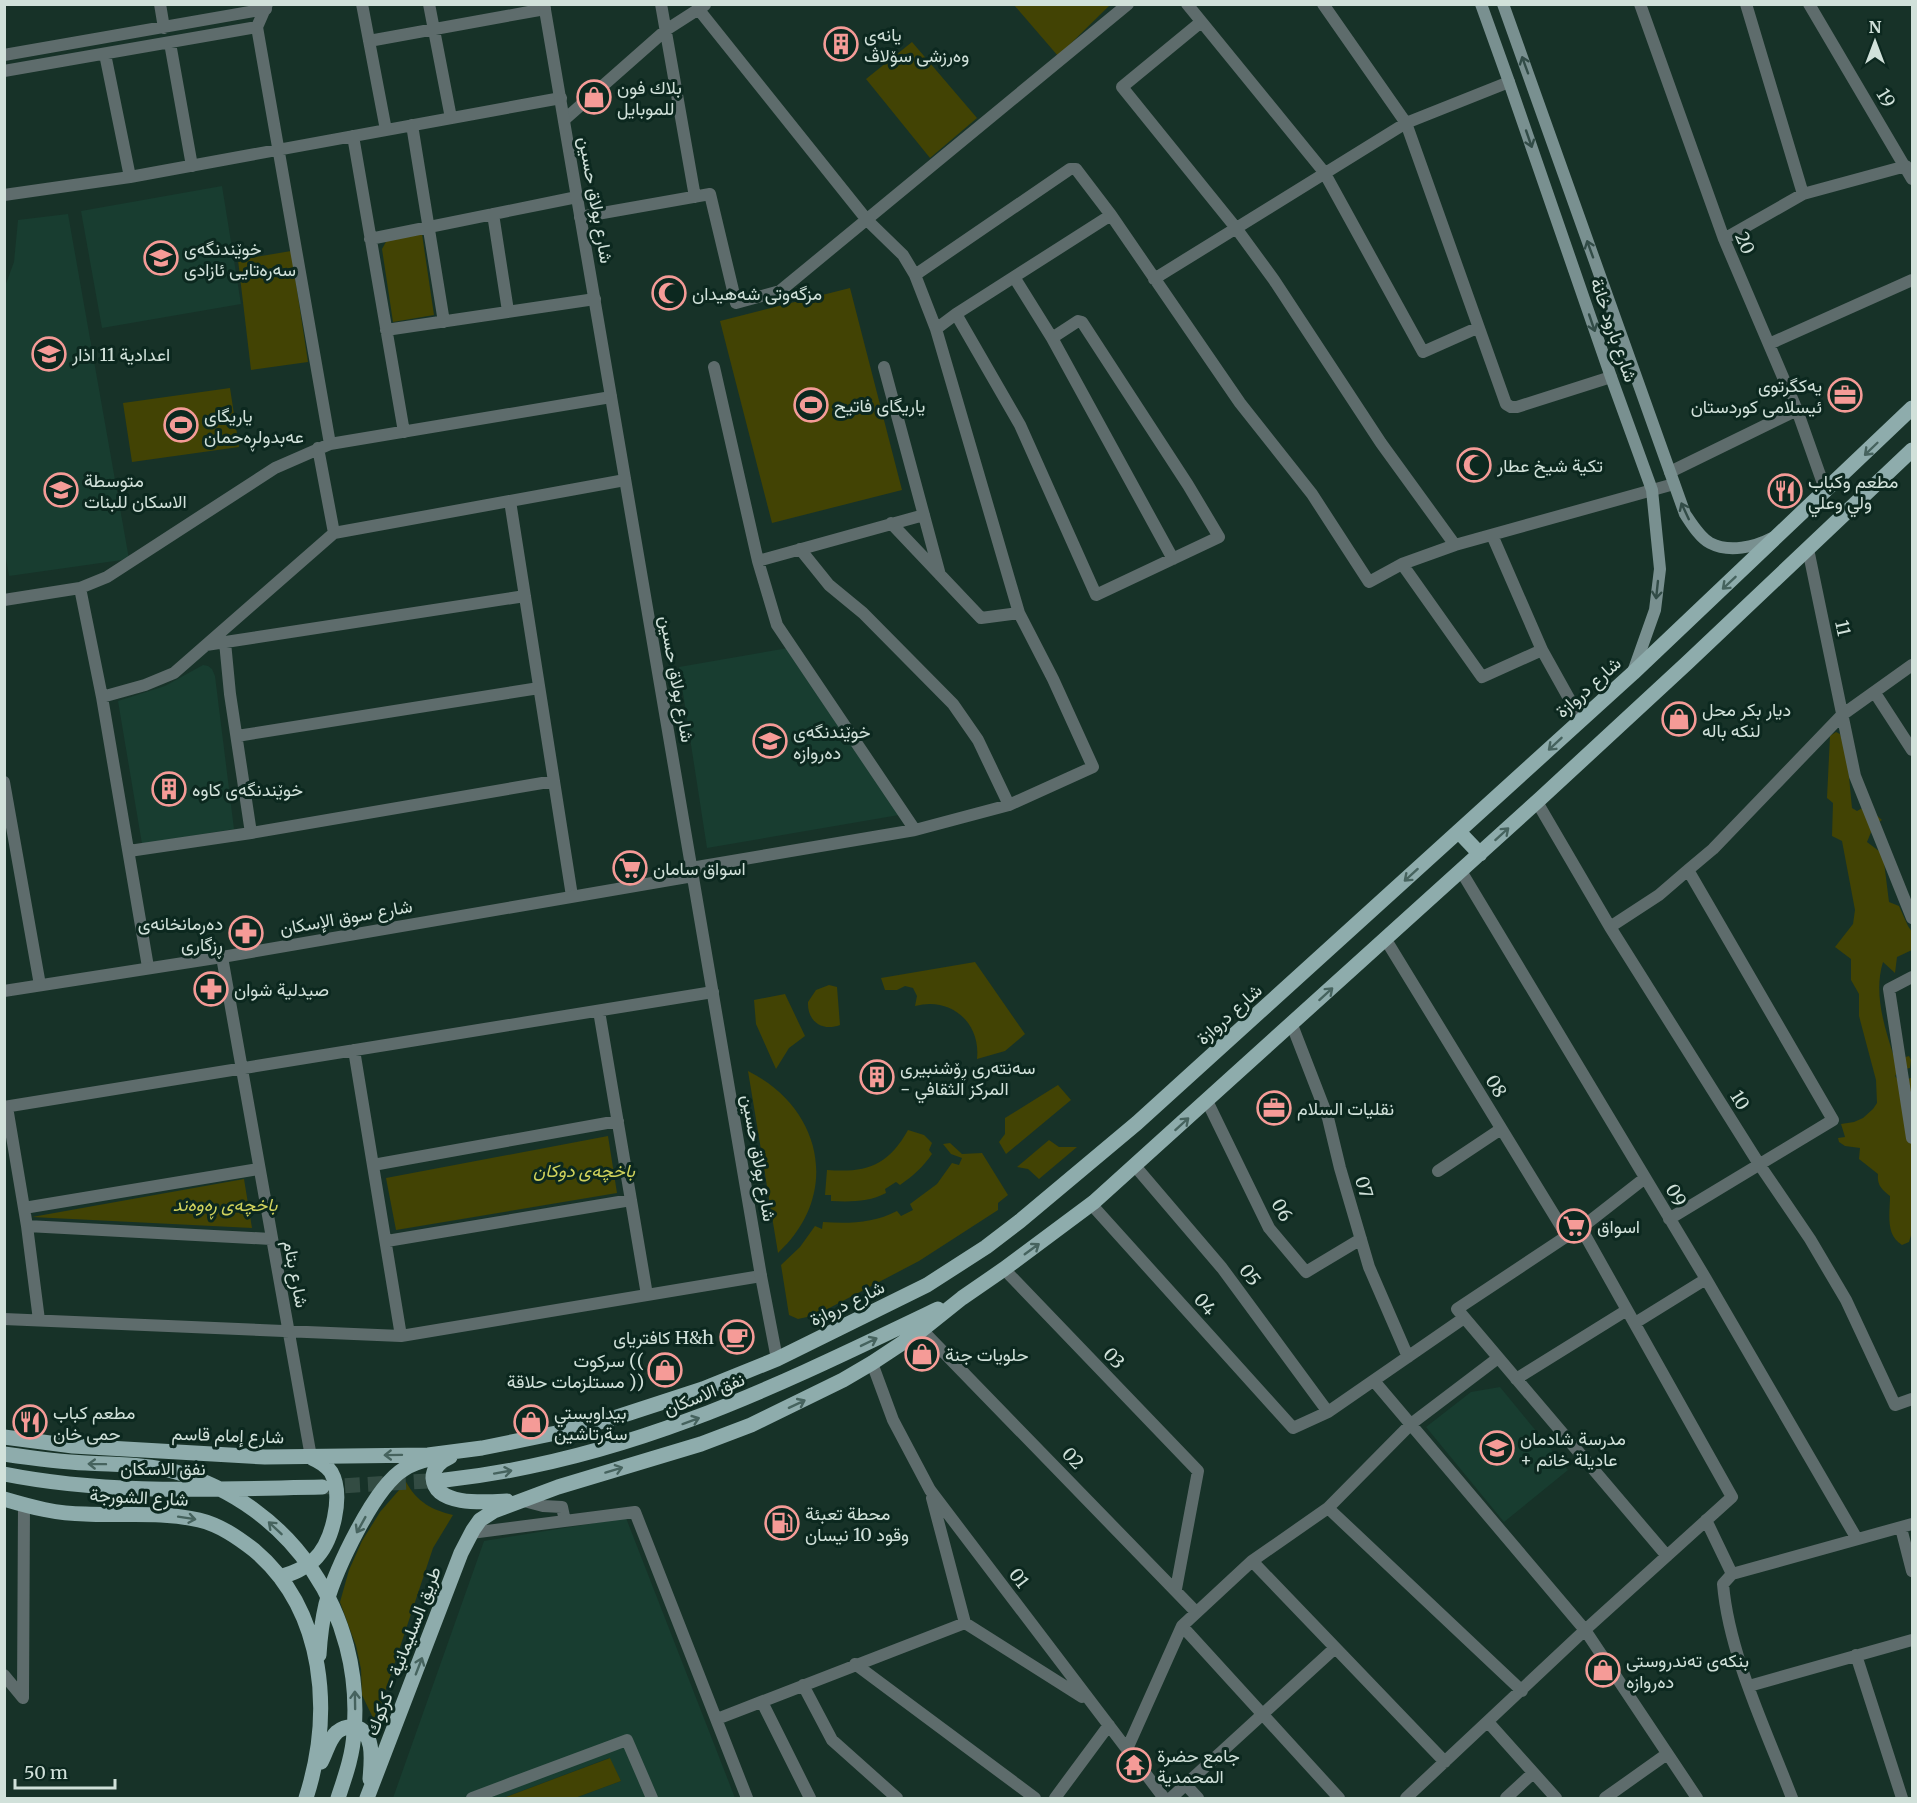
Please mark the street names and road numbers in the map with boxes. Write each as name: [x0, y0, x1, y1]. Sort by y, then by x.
street label: 19: [1871, 84, 1901, 112]
street label: شارع بولاق حسين: [573, 135, 618, 265]
street label: 20: [1730, 228, 1760, 258]
street label: شارع بارود خانة: [1585, 275, 1643, 385]
street label: شارع بولاق حسين: [654, 614, 699, 744]
street label: 11: [1830, 618, 1856, 638]
street label: شارع دروازة: [1550, 652, 1626, 723]
street label: شارع سوق الإسكان: [278, 894, 414, 941]
street label: شارع دروازة: [1191, 979, 1267, 1050]
street label: 08: [1480, 1071, 1512, 1101]
street label: 10: [1725, 1086, 1755, 1114]
street label: شارع بولاق حسين: [736, 1093, 781, 1223]
street label: 07: [1350, 1174, 1378, 1200]
street label: 09: [1660, 1179, 1692, 1211]
street label: 06: [1266, 1195, 1298, 1226]
street label: شارع بتام: [277, 1238, 314, 1310]
street label: 05: [1234, 1259, 1266, 1291]
street label: شارع دروازة: [806, 1275, 889, 1332]
street label: 04: [1189, 1288, 1221, 1320]
street label: 03: [1098, 1342, 1130, 1374]
street label: نفق الاسكان: [660, 1367, 748, 1421]
street label: شارع إمام قاسم: [171, 1422, 285, 1449]
street label: 02: [1057, 1442, 1089, 1474]
street label: نفق الاسكان: [120, 1457, 206, 1480]
street label: شارع الشورجة: [89, 1483, 189, 1512]
street label: طريق السليمانية - كركوك: [360, 1563, 446, 1739]
street label: 01: [1004, 1563, 1034, 1593]

